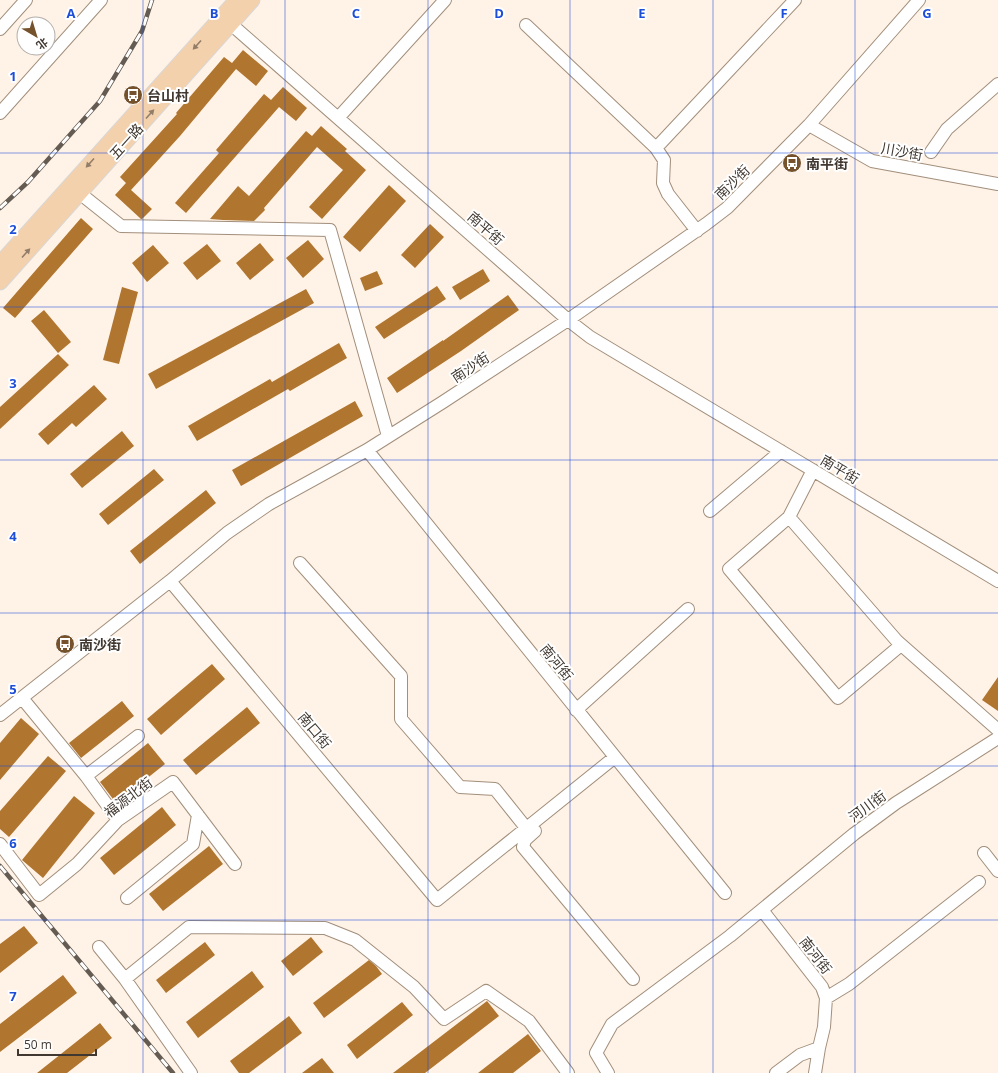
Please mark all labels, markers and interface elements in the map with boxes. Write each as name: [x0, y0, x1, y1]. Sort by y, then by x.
text: A: [67, 4, 76, 22]
text: B: [210, 4, 219, 22]
text: C: [352, 4, 360, 22]
text: D: [494, 4, 504, 22]
text: E: [638, 4, 646, 22]
text: F: [780, 4, 788, 22]
text: G: [922, 4, 932, 22]
north arrow: [16, 16, 56, 56]
text: 北: [34, 35, 51, 54]
one-way arrow: [192, 40, 201, 51]
text: 1: [9, 67, 17, 85]
bus stop icon: 台山村: [122, 84, 144, 106]
place label: 台山村: [147, 86, 189, 105]
one-way arrow: [146, 109, 155, 119]
street label: 五一路: [105, 119, 147, 163]
street label: 川沙街: [880, 138, 924, 164]
bus stop icon: 南平街: [781, 152, 803, 174]
place label: 南平街: [806, 154, 848, 173]
one-way arrow: [86, 157, 95, 168]
street label: 南沙街: [710, 161, 754, 203]
street label: 南平街: [464, 207, 508, 249]
text: 2: [9, 220, 17, 238]
one-way arrow: [21, 248, 30, 257]
street label: 南沙街: [447, 348, 493, 386]
text: 3: [9, 374, 17, 392]
street label: 南平街: [817, 450, 863, 488]
text: 4: [9, 527, 17, 545]
bus stop icon: 南沙街: [54, 633, 76, 655]
place label: 南沙街: [79, 635, 121, 654]
street label: 南河街: [536, 640, 578, 684]
text: 5: [9, 680, 17, 698]
street label: 南口街: [294, 708, 336, 752]
street label: 福源北街: [100, 773, 156, 821]
street label: 河川街: [844, 786, 890, 826]
text: 6: [9, 834, 17, 852]
street label: 南河街: [796, 933, 836, 977]
text: 7: [9, 987, 17, 1005]
scale bar: [18, 1031, 96, 1057]
text: 50 m: [24, 1036, 52, 1053]

